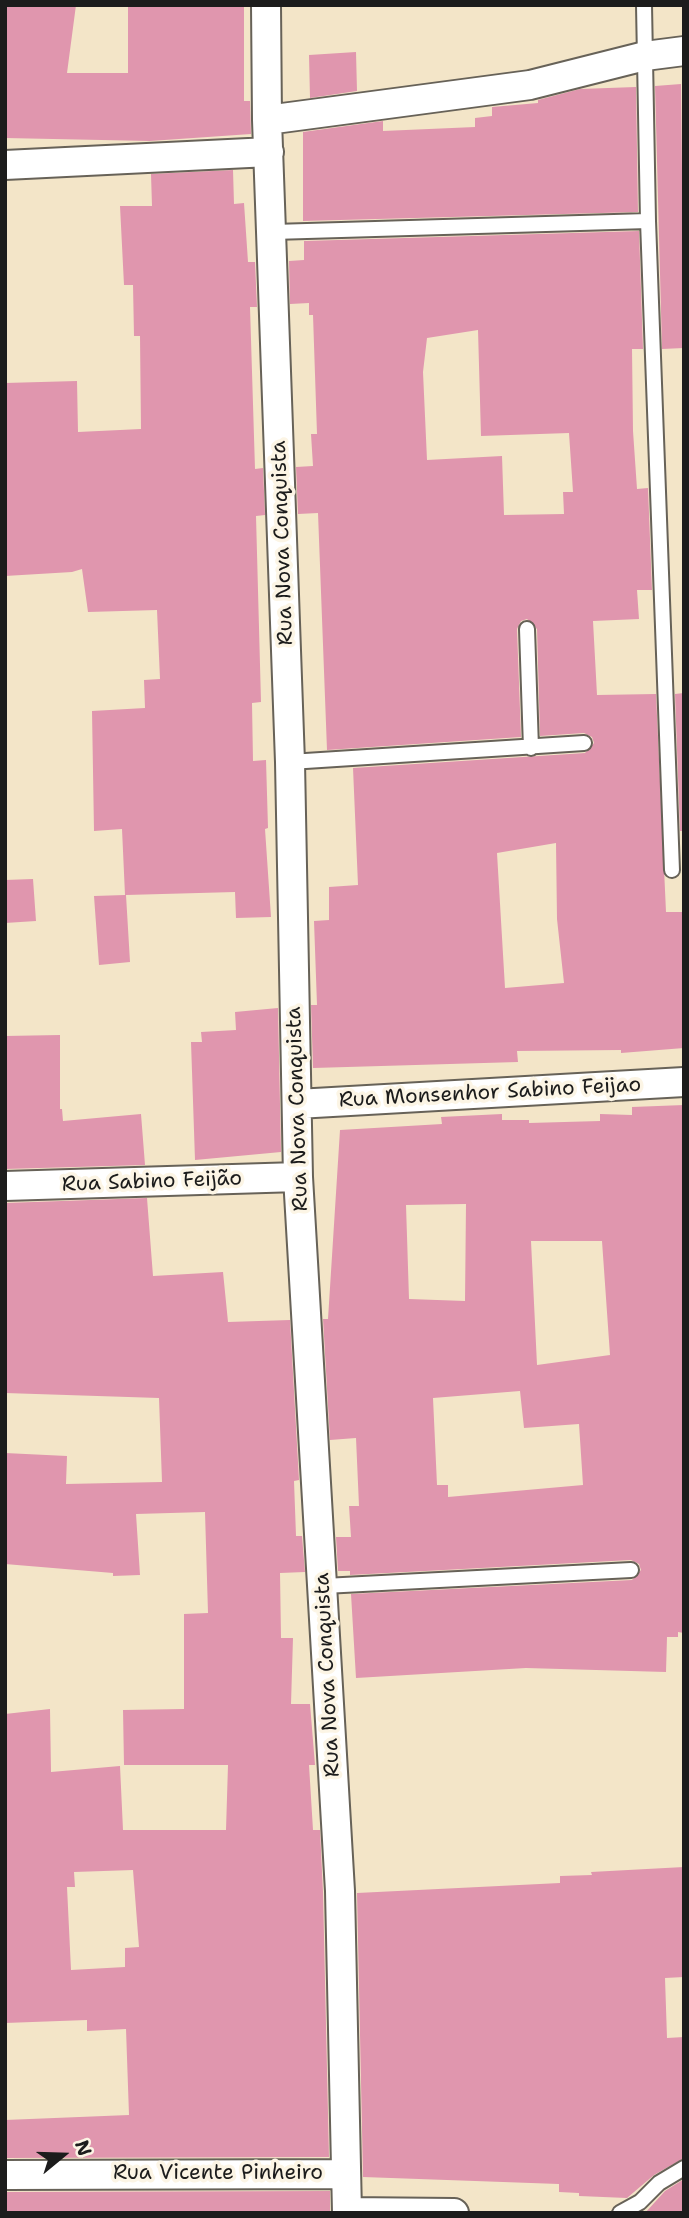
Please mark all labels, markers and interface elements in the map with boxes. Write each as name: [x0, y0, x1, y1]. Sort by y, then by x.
street label: Rua Nova Conquista: [267, 440, 299, 646]
street label: Rua Nova Conquista: [282, 1006, 314, 1212]
street label: Rua Monsenhor Sabino Feijao: [338, 1072, 642, 1114]
street label: Rua Sabino Feijão: [61, 1166, 243, 1198]
street label: Rua Nova Conquista: [310, 1572, 346, 1778]
north arrow: [28, 2120, 98, 2190]
text: N: [69, 2137, 98, 2159]
street label: Rua Vicente Pinheiro: [113, 2161, 323, 2187]

